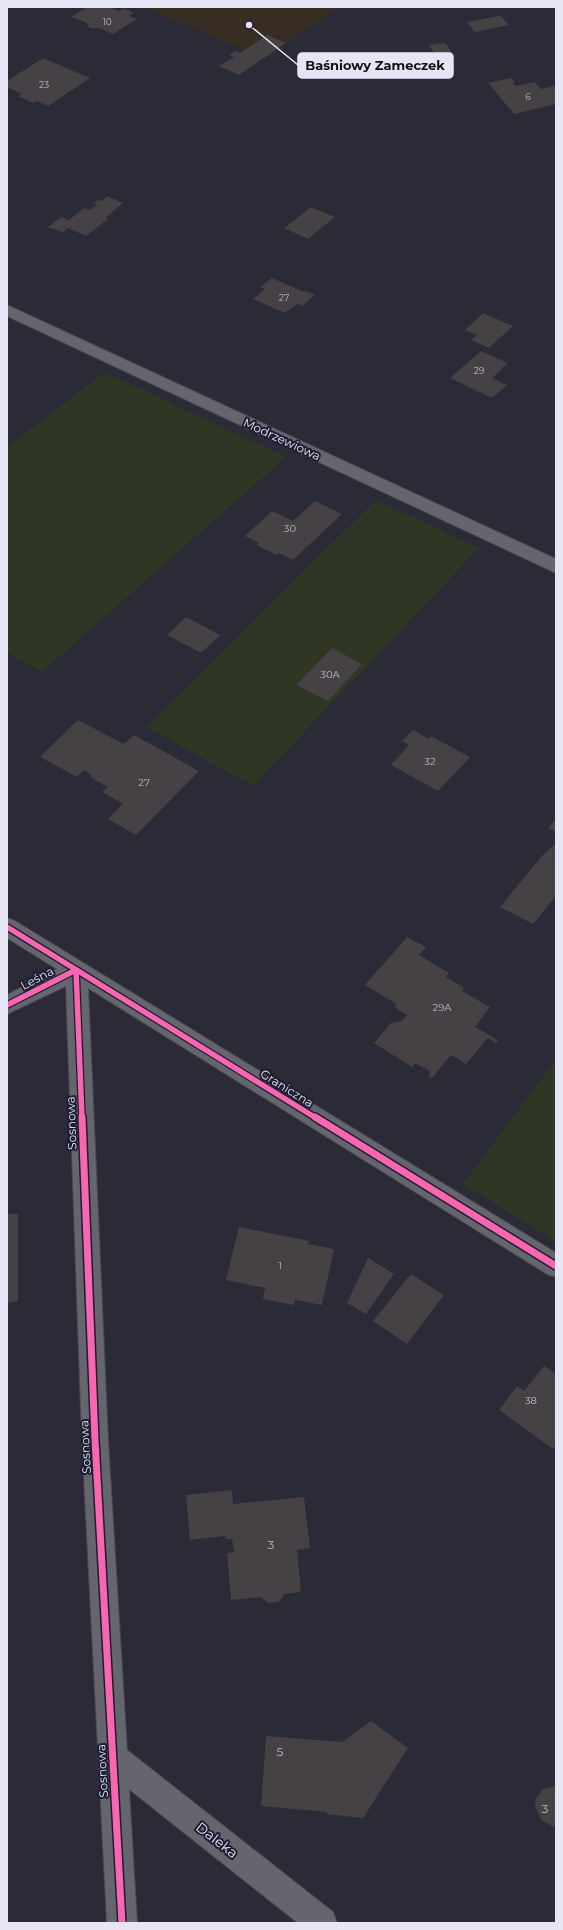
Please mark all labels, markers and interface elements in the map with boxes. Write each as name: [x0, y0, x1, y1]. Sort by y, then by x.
house number: 10: [102, 16, 112, 27]
callout: Baśniowy Zameczek: [298, 53, 453, 78]
text: Baśniowy Zameczek: [305, 57, 445, 73]
house number: 23: [39, 79, 49, 90]
house number: 6: [525, 91, 531, 102]
house number: 27: [279, 292, 289, 303]
house number: 29: [474, 365, 485, 376]
street label: Modrzewiowa: [241, 415, 323, 463]
house number: 30: [284, 522, 297, 535]
house number: 30A: [320, 668, 341, 681]
house number: 32: [424, 755, 436, 768]
house number: 27: [138, 776, 150, 789]
street label: Leśna: [18, 963, 56, 993]
house number: 29A: [433, 1001, 452, 1014]
street label: Graniczna: [258, 1066, 316, 1110]
street label: Sosnowa: [63, 1096, 79, 1150]
house number: 1: [278, 1259, 282, 1272]
house number: 38: [525, 1394, 537, 1407]
street label: Sosnowa: [76, 1420, 94, 1474]
house number: 3: [268, 1537, 275, 1552]
street label: Sosnowa: [93, 1744, 111, 1798]
house number: 5: [277, 1744, 284, 1759]
house number: 3: [542, 1801, 549, 1816]
street label: Daleka: [192, 1818, 242, 1862]

